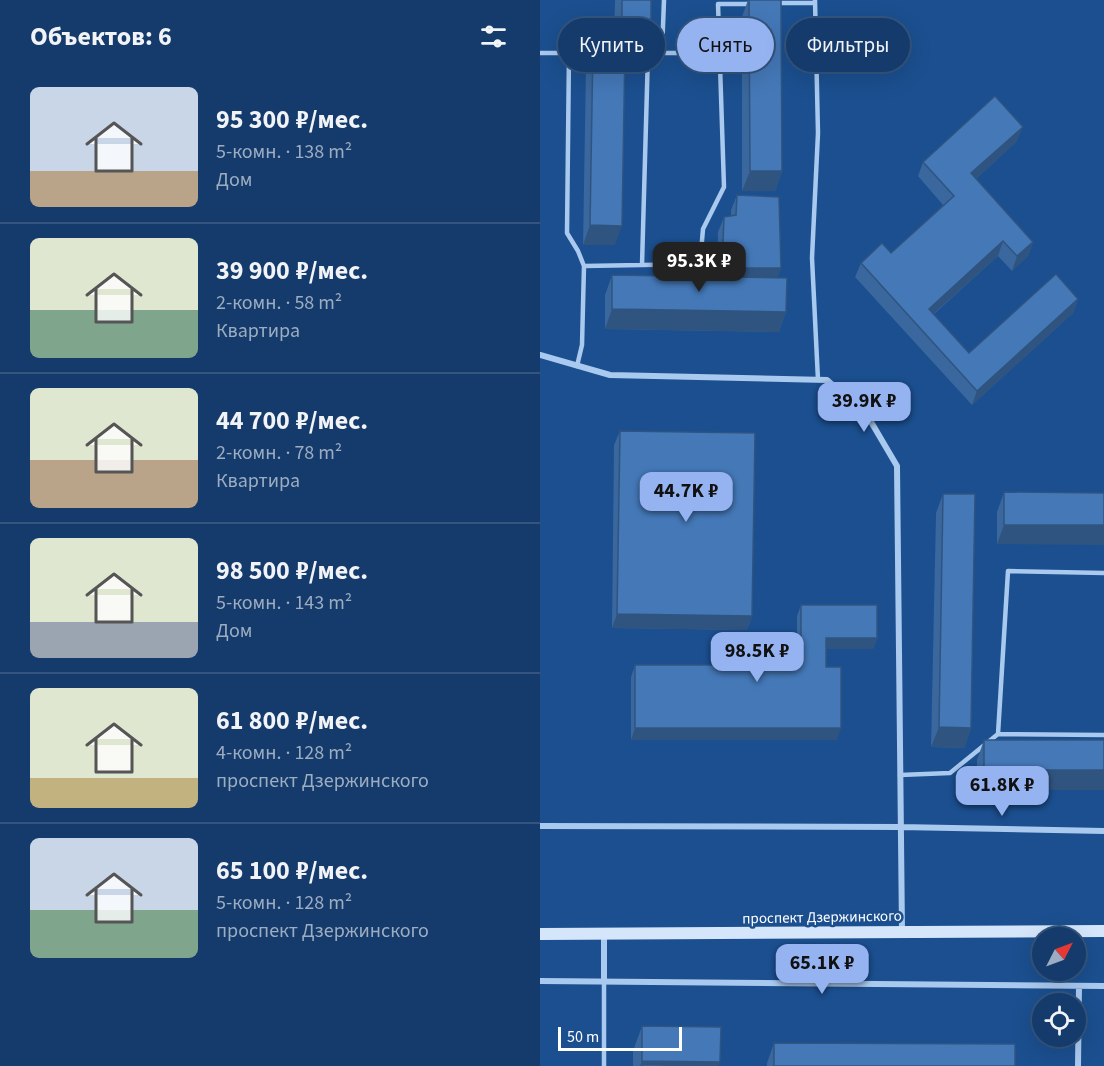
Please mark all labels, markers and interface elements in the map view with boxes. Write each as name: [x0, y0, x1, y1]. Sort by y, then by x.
text: Объектов: 6: [30, 18, 172, 55]
chip: Купить: [558, 18, 665, 72]
chip: Снять: [677, 18, 774, 72]
chip: Фильтры: [786, 18, 910, 72]
icon: filters: [477, 20, 510, 53]
text: 95 300 ₽/мес.: [216, 101, 368, 138]
icon: home: [78, 111, 150, 183]
text: 5-комн. · 138 m²: [216, 138, 352, 166]
text: Дом: [216, 166, 252, 194]
pin: 95.3K ₽: [644, 242, 754, 293]
text: 95.3K ₽: [667, 247, 731, 275]
text: 39 900 ₽/мес.: [216, 252, 368, 289]
icon: home: [78, 262, 150, 334]
text: 2-комн. · 58 m²: [216, 289, 342, 317]
text: Квартира: [216, 317, 300, 345]
pin: 39.9K ₽: [809, 382, 919, 433]
text: 39.9K ₽: [832, 387, 896, 415]
text: 44 700 ₽/мес.: [216, 402, 368, 439]
icon: home: [78, 412, 150, 484]
text: 2-комн. · 78 m²: [216, 439, 342, 467]
text: Квартира: [216, 467, 300, 495]
pin: 44.7K ₽: [631, 472, 741, 523]
text: 44.7K ₽: [654, 477, 718, 505]
text: 98 500 ₽/мес.: [216, 552, 368, 589]
icon: home: [78, 562, 150, 634]
text: 5-комн. · 143 m²: [216, 589, 352, 617]
text: Дом: [216, 617, 252, 645]
pin: 98.5K ₽: [702, 632, 812, 683]
text: 98.5K ₽: [725, 637, 789, 665]
text: 61 800 ₽/мес.: [216, 702, 368, 739]
icon: home: [78, 712, 150, 784]
text: 4-комн. · 128 m²: [216, 739, 352, 767]
pin: 61.8K ₽: [947, 766, 1057, 817]
text: проспект Дзержинского: [216, 767, 429, 795]
text: 61.8K ₽: [970, 771, 1034, 799]
text: 65 100 ₽/мес.: [216, 852, 368, 889]
icon: home: [78, 862, 150, 934]
text: 5-комн. · 128 m²: [216, 889, 352, 917]
street label: проспект Дзержинского: [742, 906, 902, 929]
text: проспект Дзержинского: [216, 917, 429, 945]
north arrow: [1032, 927, 1086, 981]
map controls: [1032, 927, 1086, 1047]
pin: 65.1K ₽: [767, 944, 877, 995]
text: 65.1K ₽: [790, 949, 854, 977]
button: locate: [1032, 993, 1086, 1047]
scale bar: [558, 1024, 682, 1052]
text: 50 m: [567, 1026, 599, 1048]

